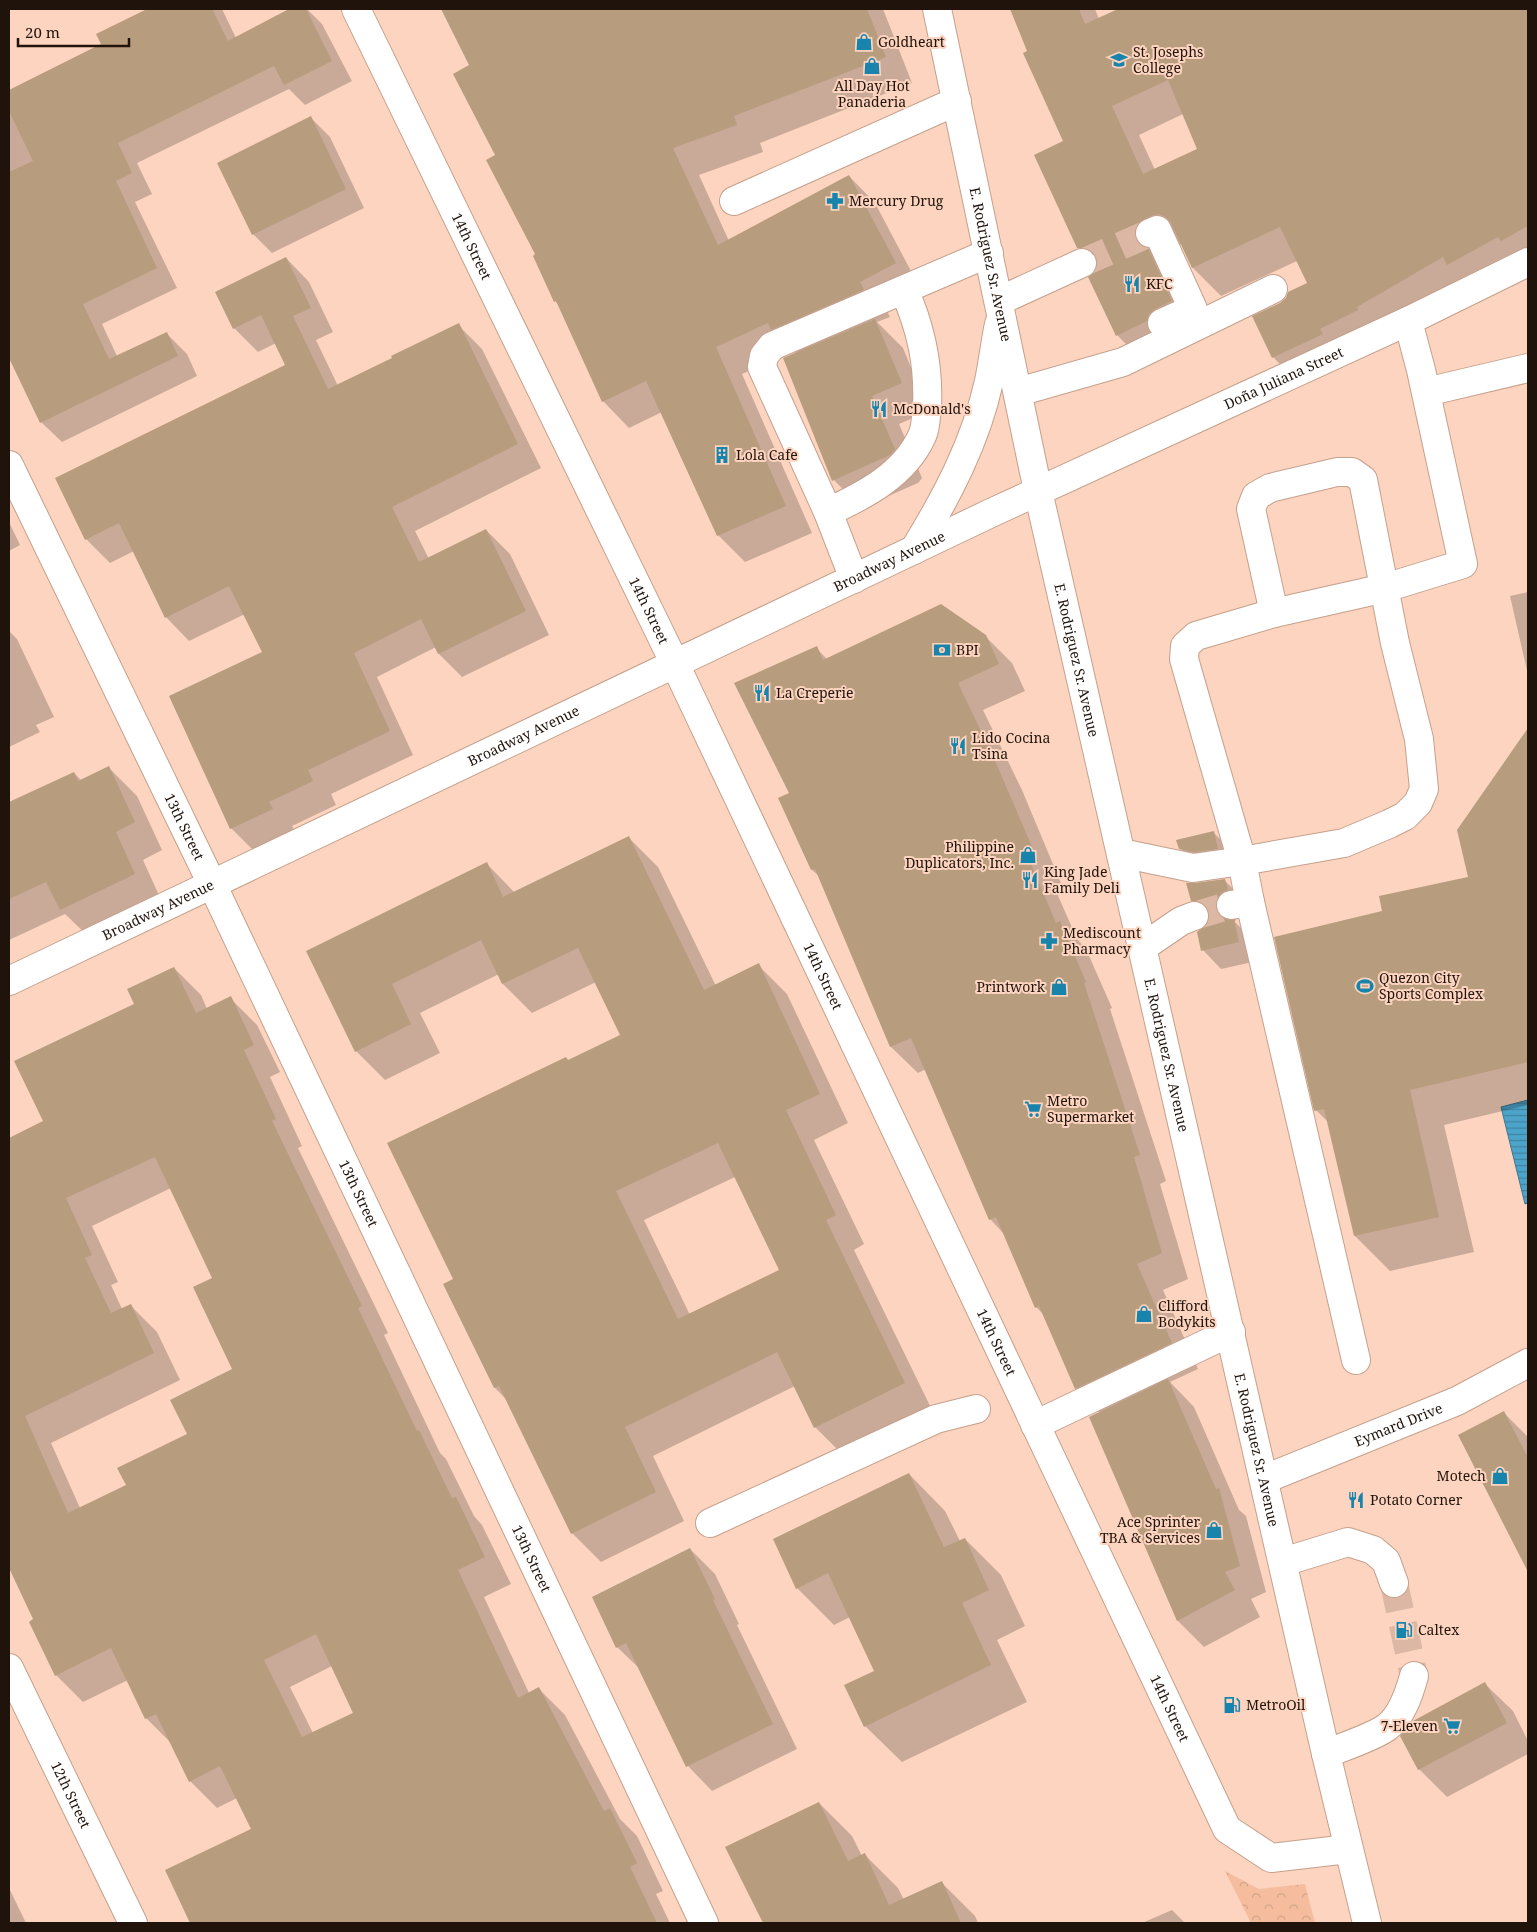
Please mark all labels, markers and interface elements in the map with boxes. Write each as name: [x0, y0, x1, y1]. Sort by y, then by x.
scale bar: [18, 15, 129, 47]
text: 20 m: [25, 22, 60, 42]
shop icon: Goldheart: [854, 32, 874, 52]
place label: Goldheart: [878, 32, 945, 51]
place label: St. Josephs College: [1133, 42, 1203, 77]
school or university icon: St. Josephs College: [1109, 50, 1129, 70]
shop icon: All Day Hot Panaderia: [862, 56, 882, 76]
place label: All Day Hot Panaderia: [834, 76, 910, 111]
street label: E. Rodriguez Sr. Avenue: [966, 185, 1016, 343]
pharmacy icon: Mercury Drug: [825, 191, 845, 211]
place label: Mercury Drug: [849, 191, 944, 210]
street label: 14th Street: [448, 209, 496, 283]
restaurant icon: KFC: [1122, 274, 1142, 294]
place label: KFC: [1146, 274, 1173, 293]
street label: Doña Juliana Street: [1221, 342, 1346, 413]
restaurant icon: McDonald's: [869, 399, 889, 419]
place label: McDonald's: [893, 399, 971, 418]
building icon: Lola Cafe: [712, 445, 732, 465]
place label: Lola Cafe: [736, 445, 798, 464]
street label: Broadway Avenue: [830, 526, 948, 596]
street label: 14th Street: [625, 574, 674, 647]
street label: E. Rodriguez Sr. Avenue: [1050, 581, 1104, 739]
bank icon: BPI: [932, 640, 952, 660]
place label: BPI: [956, 640, 979, 659]
restaurant icon: La Creperie: [752, 683, 772, 703]
place label: La Creperie: [776, 683, 854, 702]
street label: Broadway Avenue: [464, 701, 582, 770]
place label: Lido Cocina Tsina: [972, 728, 1051, 763]
restaurant icon: Lido Cocina Tsina: [948, 736, 968, 756]
street label: 13th Street: [160, 790, 209, 863]
place label: Philippine Duplicators, Inc.: [905, 837, 1014, 872]
shop icon: Philippine Duplicators, Inc.: [1018, 845, 1038, 865]
place label: King Jade Family Deli: [1044, 862, 1120, 897]
restaurant icon: King Jade Family Deli: [1020, 870, 1040, 890]
street label: Broadway Avenue: [99, 875, 217, 944]
place label: Mediscount Pharmacy: [1063, 923, 1141, 958]
pharmacy icon: Mediscount Pharmacy: [1039, 931, 1059, 951]
street label: 14th Street: [799, 939, 847, 1013]
place label: Quezon City Sports Complex: [1379, 968, 1484, 1003]
street label: E. Rodriguez Sr. Avenue: [1140, 976, 1194, 1134]
sports icon: Quezon City Sports Complex: [1355, 976, 1375, 996]
place label: Printwork: [977, 977, 1046, 996]
shop icon: Printwork: [1049, 977, 1069, 997]
place label: Metro Supermarket: [1047, 1091, 1134, 1126]
supermarket icon: Metro Supermarket: [1023, 1099, 1043, 1119]
street label: 13th Street: [335, 1157, 383, 1230]
place label: Clifford Bodykits: [1158, 1296, 1216, 1331]
shop icon: Clifford Bodykits: [1134, 1304, 1154, 1324]
street label: 14th Street: [973, 1305, 1021, 1379]
street label: E. Rodriguez Sr. Avenue: [1230, 1371, 1284, 1529]
street label: Eymard Drive: [1351, 1398, 1445, 1451]
place label: Motech: [1437, 1466, 1486, 1485]
shop icon: Motech: [1490, 1466, 1510, 1486]
restaurant icon: Potato Corner: [1346, 1490, 1366, 1510]
place label: Potato Corner: [1370, 1490, 1463, 1509]
place label: Ace Sprinter TBA & Services: [1100, 1512, 1200, 1547]
shop icon: Ace Sprinter TBA & Services: [1204, 1520, 1224, 1540]
street label: 13th Street: [508, 1522, 556, 1595]
fuel station icon: Caltex: [1394, 1620, 1414, 1640]
place label: Caltex: [1418, 1620, 1460, 1639]
street label: 14th Street: [1146, 1671, 1194, 1745]
fuel station icon: MetroOil: [1222, 1695, 1242, 1715]
place label: MetroOil: [1246, 1695, 1306, 1714]
place label: 7-Eleven: [1381, 1716, 1438, 1735]
supermarket icon: 7-Eleven: [1442, 1716, 1462, 1736]
street label: 12th Street: [47, 1758, 95, 1831]

